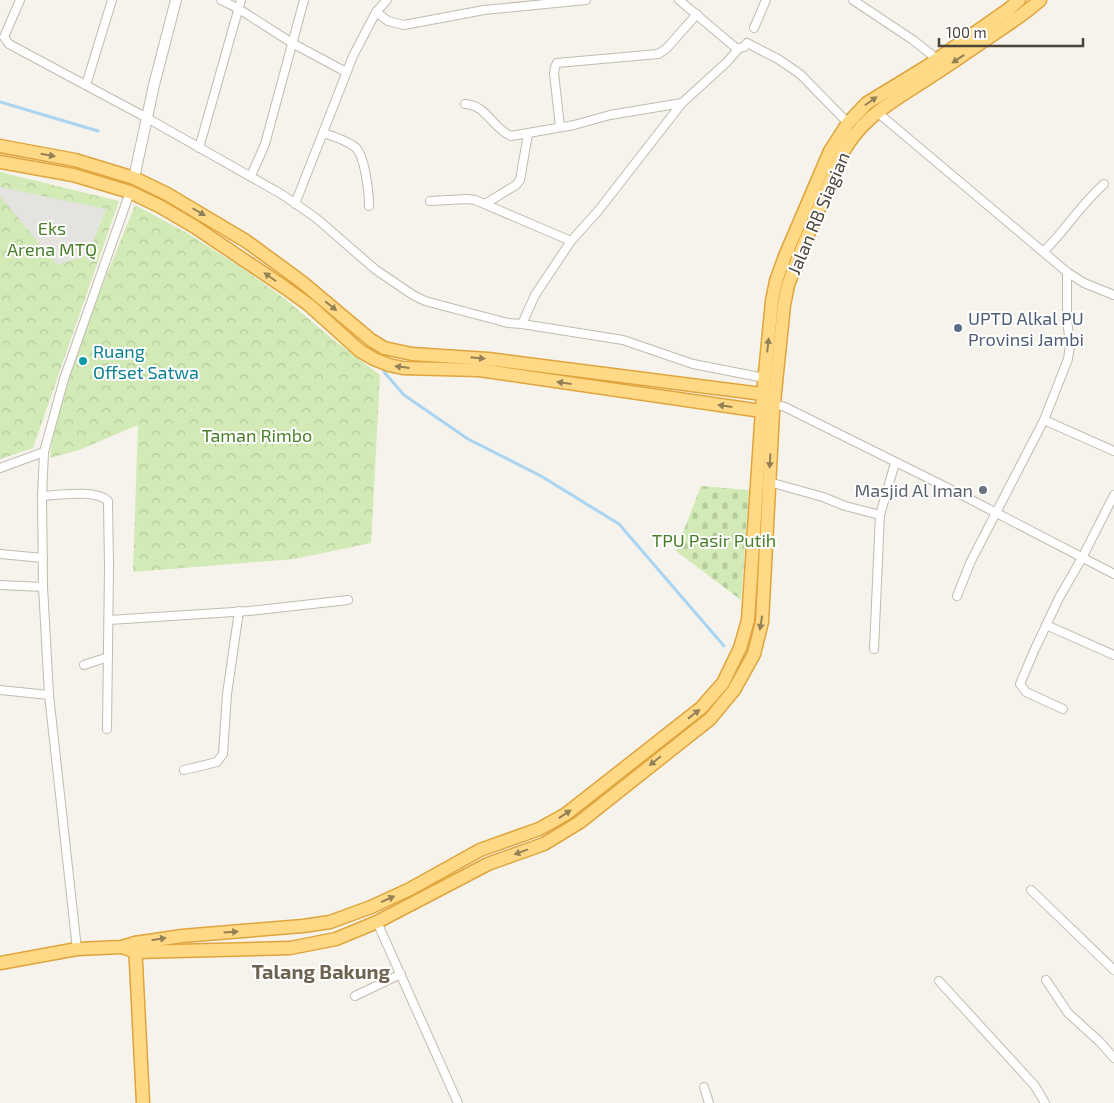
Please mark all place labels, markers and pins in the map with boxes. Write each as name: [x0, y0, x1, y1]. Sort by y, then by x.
place label: UPTD Alkal PU Provinsi Jambi: [968, 307, 1084, 350]
marker: UPTD Alkal PU Provinsi Jambi: [952, 322, 964, 334]
place label: Ruang Offset Satwa: [93, 340, 199, 383]
marker: Ruang Offset Satwa: [77, 355, 89, 367]
place label: Masjid Al Iman: [854, 479, 973, 501]
marker: Masjid Al Iman: [977, 484, 989, 496]

